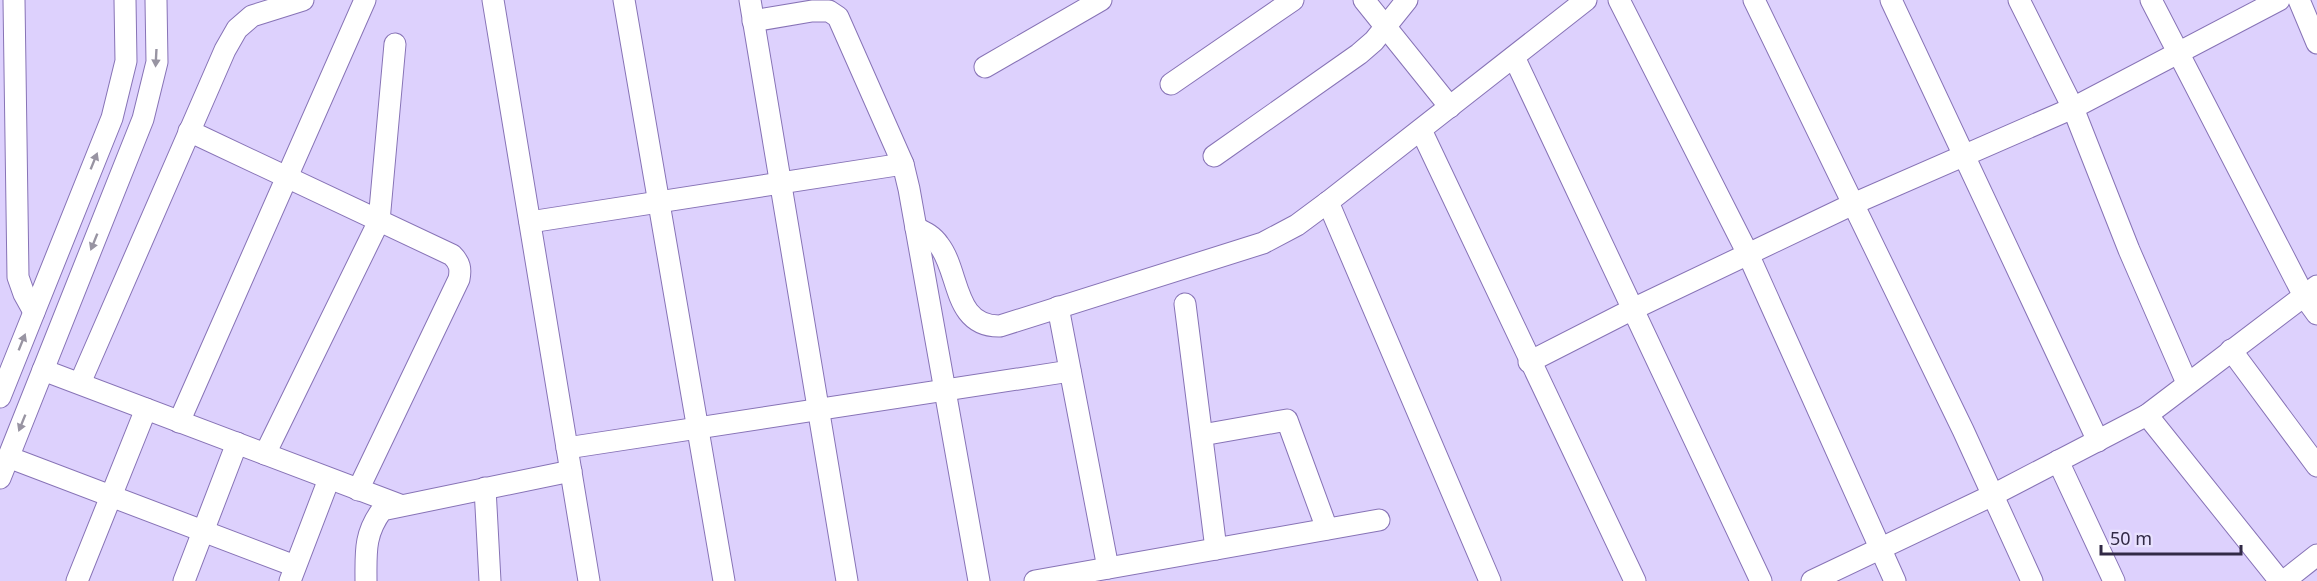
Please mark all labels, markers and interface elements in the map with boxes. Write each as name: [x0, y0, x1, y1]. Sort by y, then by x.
one-way arrow: [152, 49, 161, 68]
one-way arrow: [90, 152, 100, 170]
one-way arrow: [89, 234, 99, 252]
one-way arrow: [17, 333, 27, 351]
one-way arrow: [17, 415, 27, 433]
scale bar: [2101, 518, 2240, 556]
text: 50 m: [2110, 526, 2152, 550]

